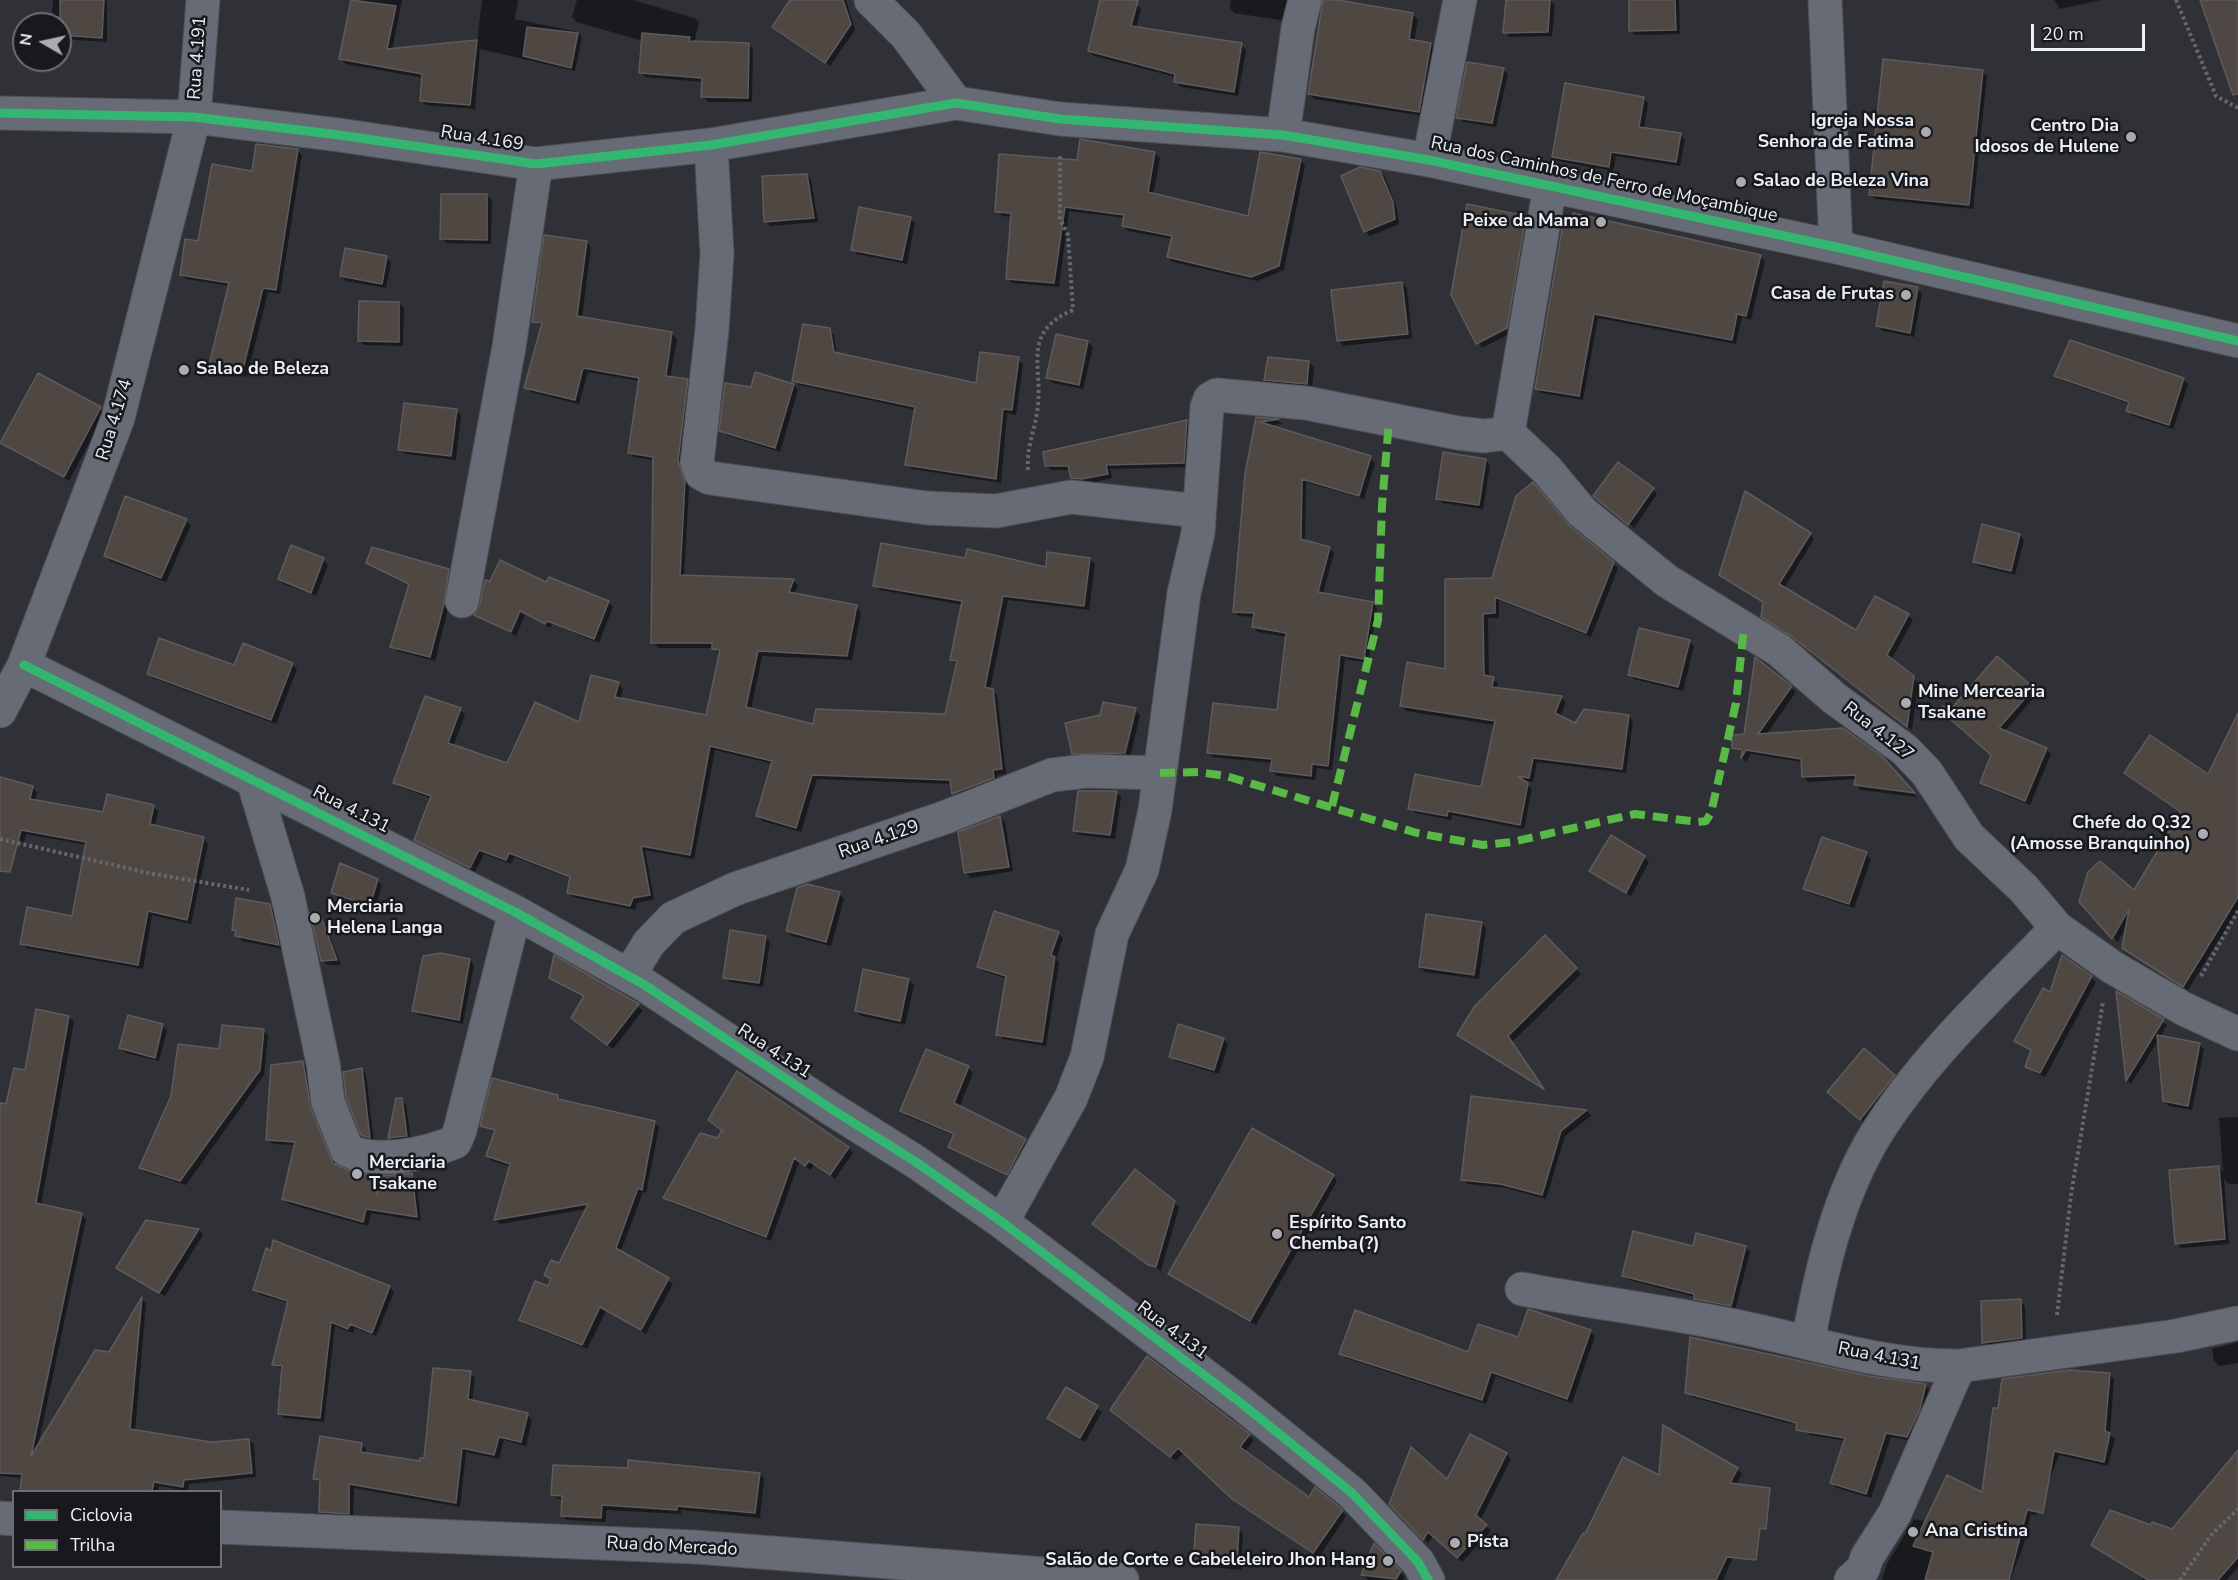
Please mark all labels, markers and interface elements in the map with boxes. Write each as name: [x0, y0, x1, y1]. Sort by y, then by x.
north arrow: [12, 12, 72, 72]
scale bar: [2034, 12, 2148, 50]
street label: Rua 4.191: [184, 16, 212, 100]
text: 20 m: [2042, 22, 2084, 46]
text: N: [14, 32, 38, 47]
place label: Igreja Nossa Senhora de Fatima: [1758, 111, 1914, 154]
place label: Centro Dia Idosos de Hulene: [1975, 116, 2119, 158]
street label: Rua 4.169: [439, 122, 525, 156]
marker: Igreja Nossa Senhora de Fatima: [1919, 125, 1933, 139]
marker: Centro Dia Idosos de Hulene: [2124, 130, 2138, 144]
street label: Rua dos Caminhos de Ferro de Moçambique: [1429, 133, 1779, 227]
place label: Salao de Beleza Vina: [1753, 171, 1929, 193]
marker: Salao de Beleza Vina: [1734, 175, 1748, 189]
place label: Peixe da Mama: [1463, 211, 1589, 233]
marker: Peixe da Mama: [1594, 215, 1608, 229]
place label: Casa de Frutas: [1770, 284, 1894, 306]
marker: Casa de Frutas: [1899, 288, 1913, 302]
place label: Salao de Beleza: [196, 359, 329, 381]
marker: Salao de Beleza: [177, 363, 191, 377]
street label: Rua 4.174: [92, 377, 138, 463]
place label: Mine Mercearia Tsakane: [1918, 682, 2045, 724]
marker: Mine Mercearia Tsakane: [1899, 696, 1913, 710]
street label: Rua 4.127: [1838, 698, 1918, 766]
street label: Rua 4.131: [309, 781, 393, 839]
place label: Chefe do Q.32 (Amosse Branquinho): [2010, 813, 2191, 856]
street label: Rua 4.129: [836, 816, 922, 864]
marker: Chefe do Q.32 (Amosse Branquinho): [2196, 827, 2210, 841]
place label: Merciaria Helena Langa: [327, 897, 443, 940]
marker: Merciaria Helena Langa: [308, 911, 322, 925]
street label: Rua 4.131: [733, 1020, 815, 1084]
place label: Merciaria Tsakane: [369, 1153, 446, 1196]
marker: Merciaria Tsakane: [350, 1167, 364, 1181]
place label: Espírito Santo Chemba(?): [1289, 1213, 1406, 1256]
marker: Espírito Santo Chemba(?): [1270, 1227, 1284, 1241]
street label: Rua 4.131: [1132, 1297, 1212, 1365]
street label: Rua 4.131: [1836, 1338, 1922, 1376]
legend: [12, 1490, 222, 1568]
text: Ciclovia: [70, 1503, 133, 1527]
place label: Ana Cristina: [1925, 1521, 2028, 1543]
marker: Ana Cristina: [1906, 1525, 1920, 1539]
place label: Pista: [1467, 1532, 1509, 1554]
text: Trilha: [70, 1533, 115, 1557]
street label: Rua do Mercado: [606, 1533, 738, 1561]
marker: Pista: [1448, 1536, 1462, 1550]
place label: Salão de Corte e Cabeleleiro Jhon Hang: [1045, 1550, 1376, 1572]
marker: Salão de Corte e Cabeleleiro Jhon Hang: [1381, 1554, 1395, 1568]

